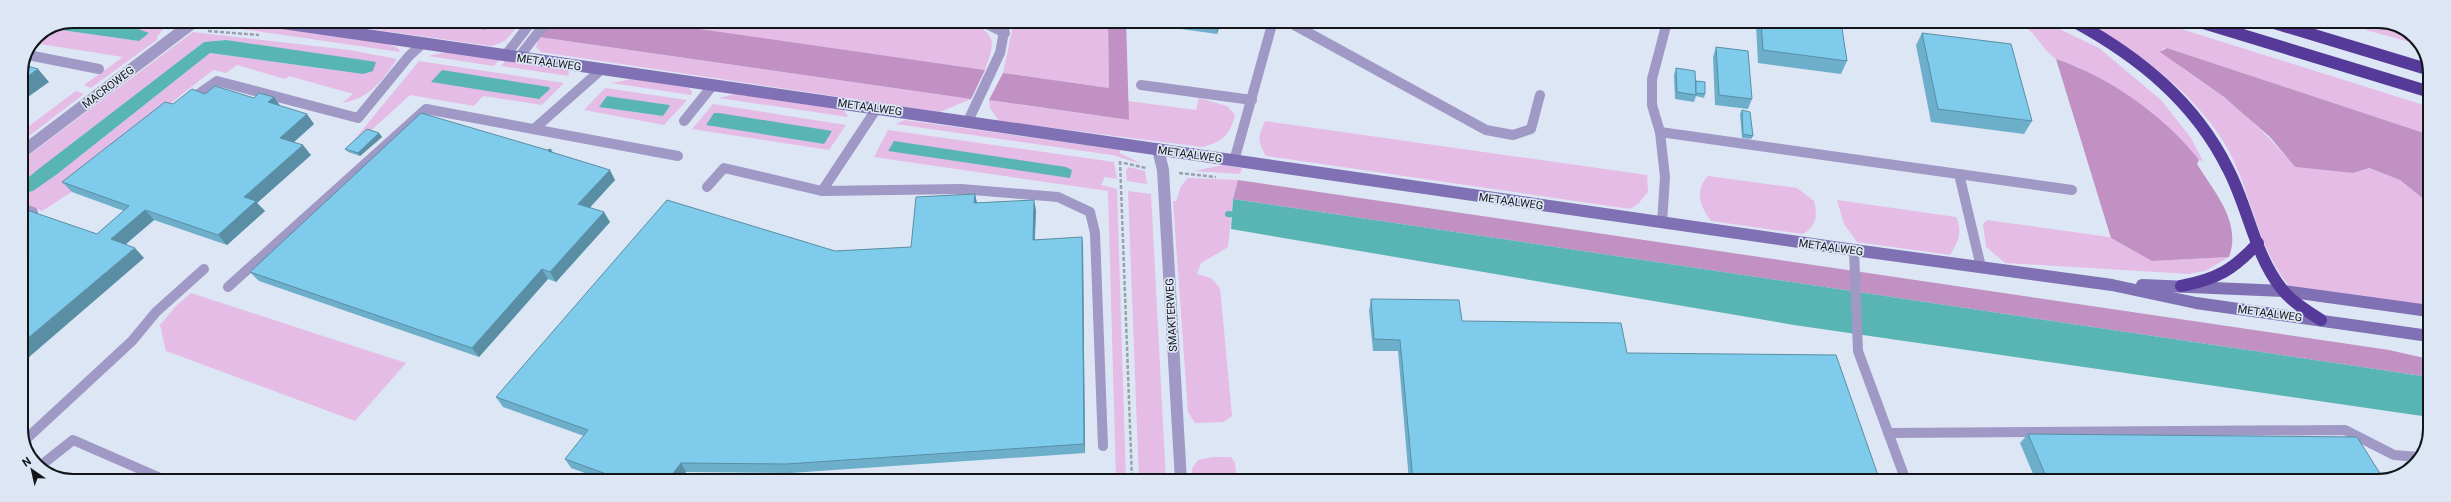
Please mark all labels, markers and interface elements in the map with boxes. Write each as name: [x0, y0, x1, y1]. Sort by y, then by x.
street label: METAALWEG: [516, 52, 582, 73]
street label: MACROWEG: [80, 64, 137, 111]
street label: METAALWEG: [837, 97, 903, 118]
street label: METAALWEG: [1157, 144, 1223, 165]
street label: METAALWEG: [1478, 191, 1544, 212]
street label: METAALWEG: [1798, 237, 1864, 258]
street label: SMAKTERWEG: [1163, 278, 1180, 352]
street label: METAALWEG: [2237, 303, 2303, 324]
north arrow: [12, 450, 52, 490]
text: N: [20, 454, 34, 470]

